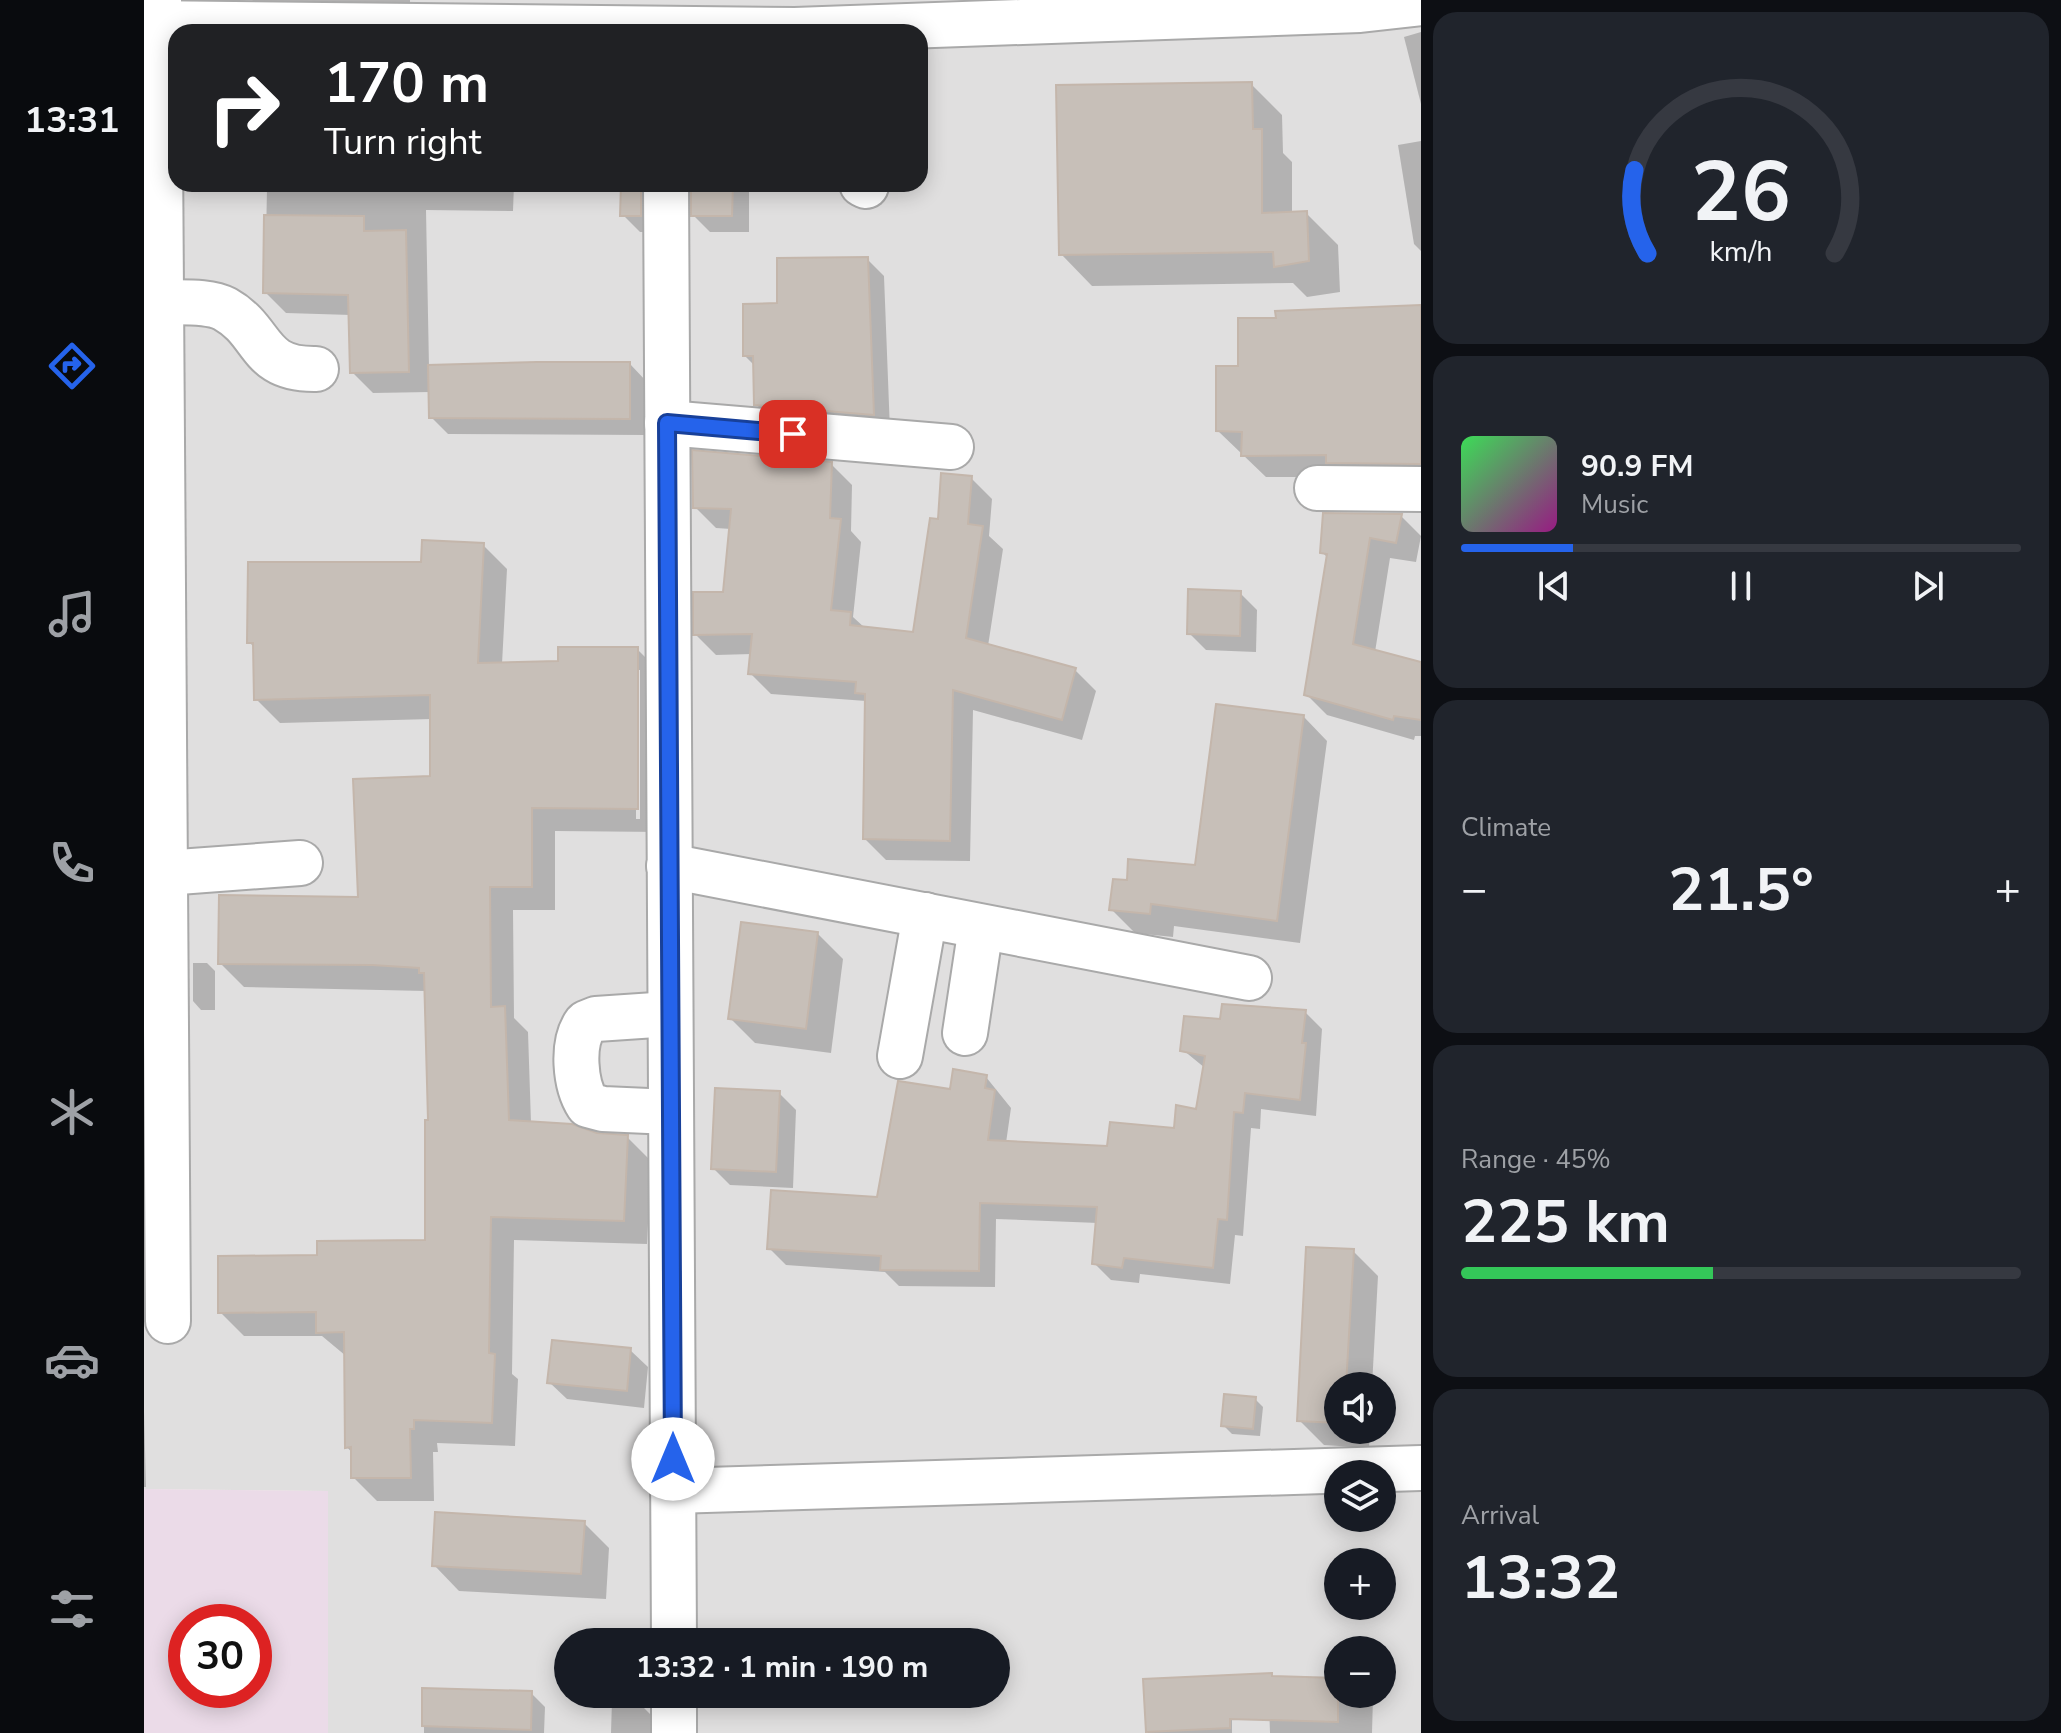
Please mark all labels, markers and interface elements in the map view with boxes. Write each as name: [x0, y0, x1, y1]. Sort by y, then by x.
text: 170 m: [324, 45, 489, 122]
icon: right: [192, 56, 296, 160]
text: 13:31: [24, 96, 120, 145]
text: Turn right: [324, 118, 481, 167]
text: 26: [1691, 136, 1791, 249]
text: km/h: [1710, 232, 1772, 271]
icon: directions: [44, 338, 100, 394]
pin: [759, 400, 827, 468]
icon: arrive: [771, 412, 815, 456]
text: 90.9 FM: [1581, 446, 1693, 487]
text: Music: [1581, 487, 1648, 522]
icon: previous: [1532, 564, 1576, 608]
icon: pause: [1719, 564, 1763, 608]
icon: next: [1906, 564, 1950, 608]
icon: music: [44, 586, 100, 642]
text: Climate: [1461, 810, 1551, 845]
icon: phone: [44, 835, 100, 891]
text: 21.5°: [1668, 849, 1814, 931]
text: −: [1461, 860, 1487, 920]
text: +: [1995, 860, 2021, 920]
icon: climate: [44, 1084, 100, 1140]
text: Range · 45%: [1461, 1142, 1611, 1177]
text: 225 km: [1461, 1181, 1670, 1263]
icon: car: [44, 1332, 100, 1388]
map controls: [1324, 1372, 1396, 1708]
button: sound: [1324, 1372, 1396, 1444]
position arrow: [631, 1417, 715, 1501]
button: layers: [1324, 1460, 1396, 1532]
text: Arrival: [1461, 1498, 1539, 1533]
text: 13:32: [1461, 1537, 1620, 1619]
button: +: [1324, 1548, 1396, 1620]
icon: filters: [44, 1581, 100, 1637]
speed limit sign: 30: [168, 1604, 272, 1708]
button: −: [1324, 1636, 1396, 1708]
text: 13:32 · 1 min · 190 m: [636, 1647, 928, 1688]

